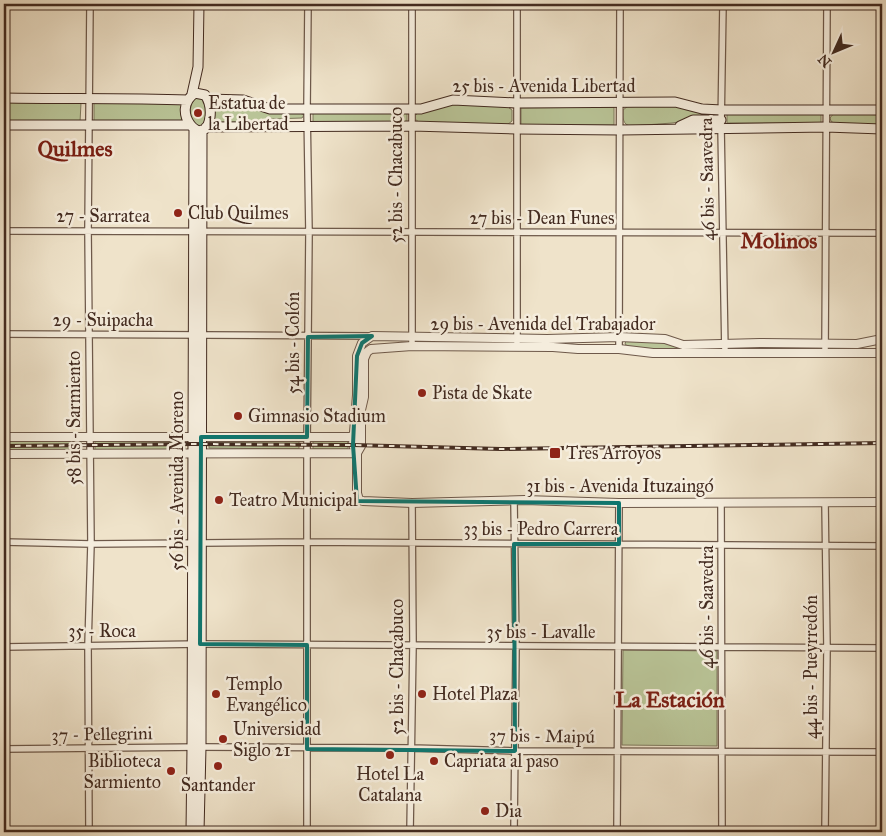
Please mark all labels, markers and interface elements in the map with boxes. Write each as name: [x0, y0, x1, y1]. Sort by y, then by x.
north arrow: [808, 28, 858, 78]
text: N: [815, 50, 835, 71]
street label: 25 bis - Avenida Libertad: [453, 75, 635, 97]
place label: Estatua de la Libertad: [208, 92, 289, 135]
marker: Estatua de la Libertad: [192, 107, 204, 119]
street label: 52 bis - Chacabuco: [385, 107, 407, 243]
street label: 46 bis - Saavedra: [695, 117, 719, 241]
district label: Quilmes: [38, 135, 112, 162]
place label: Club Quilmes: [188, 202, 289, 224]
street label: 27 - Sarratea: [56, 205, 150, 227]
marker: Club Quilmes: [172, 207, 184, 219]
street label: 27 bis - Dean Funes: [469, 207, 615, 229]
district label: Molinos: [741, 227, 817, 254]
street label: 54 bis - Colón: [282, 292, 304, 394]
street label: 29 - Suipacha: [53, 309, 154, 331]
street label: 29 bis - Avenida del Trabajador: [431, 313, 656, 335]
street label: 58 bis - Sarmiento: [63, 351, 85, 485]
place label: Pista de Skate: [432, 382, 532, 404]
marker: Pista de Skate: [416, 387, 428, 399]
street label: 56 bis - Avenida Moreno: [166, 391, 188, 571]
place label: Gimnasio Stadium: [248, 405, 386, 427]
marker: Gimnasio Stadium: [232, 410, 244, 422]
place label: Tres Arroyos: [566, 442, 661, 464]
marker: Tres Arroyos: [548, 446, 562, 460]
street label: 31 bis - Avenida Ituzaingó: [526, 475, 714, 498]
place label: Teatro Municipal: [229, 489, 358, 511]
marker: Teatro Municipal: [213, 494, 225, 506]
street label: 33 bis - Pedro Carrera: [464, 518, 619, 540]
street label: 46 bis - Saavedra: [696, 545, 718, 669]
street label: 44 bis - Pueyrredón: [800, 595, 822, 739]
street label: 52 bis - Chacabuco: [386, 599, 408, 735]
street label: 35 - Roca: [68, 620, 136, 642]
street label: 35 bis - Lavalle: [487, 621, 595, 643]
place label: Templo Evangélico: [226, 673, 307, 717]
place label: Hotel Plaza: [432, 683, 518, 705]
district label: La Estación: [615, 686, 725, 713]
marker: Templo Evangélico: [210, 688, 222, 700]
marker: Hotel Plaza: [416, 688, 428, 700]
place label: Universidad Siglo 21: [233, 718, 321, 762]
street label: 37 - Pellegrini: [51, 722, 153, 747]
street label: 37 bis - Maipú: [489, 724, 595, 748]
marker: Universidad Siglo 21: [217, 733, 229, 745]
marker: Hotel La Catalana: [384, 749, 396, 761]
place label: Biblioteca Sarmiento: [84, 750, 161, 793]
place label: Capriata al paso: [444, 750, 559, 772]
marker: Capriata al paso: [428, 755, 440, 767]
marker: Santander: [212, 760, 224, 772]
place label: Hotel La Catalana: [356, 763, 424, 806]
marker: Biblioteca Sarmiento: [165, 765, 177, 777]
place label: Santander: [181, 774, 256, 796]
place label: Dia: [495, 800, 522, 822]
marker: Dia: [479, 805, 491, 817]

